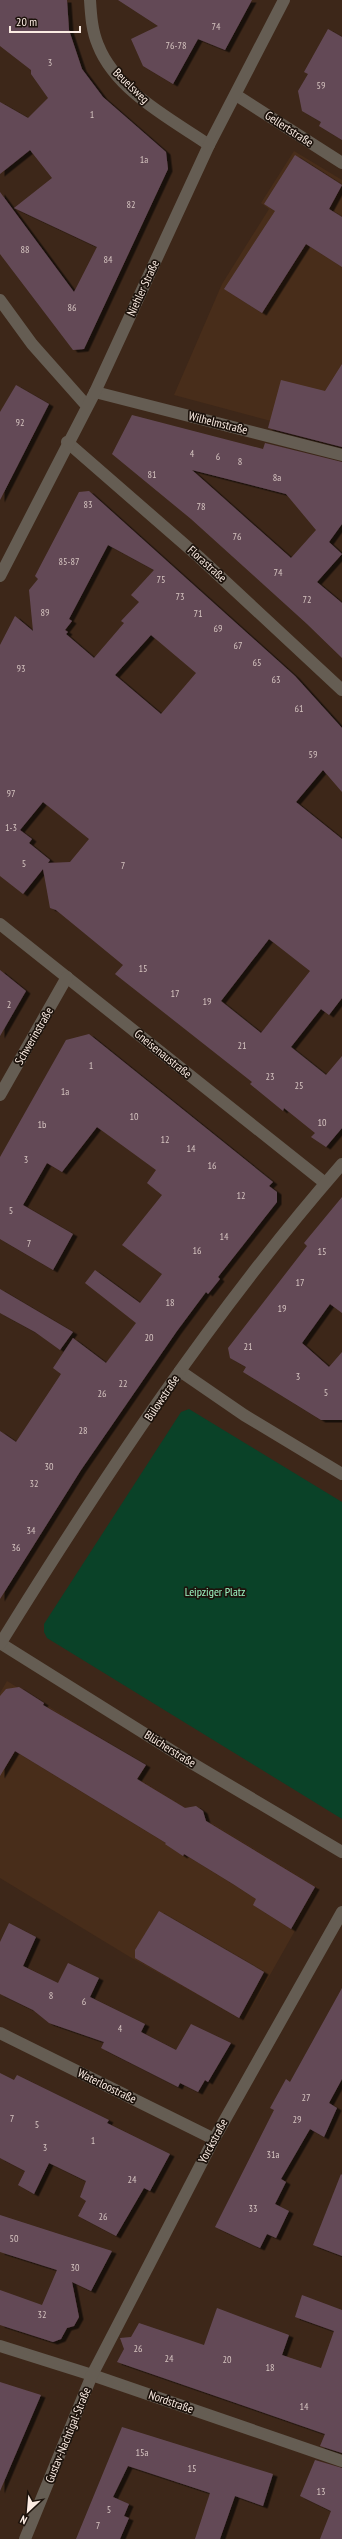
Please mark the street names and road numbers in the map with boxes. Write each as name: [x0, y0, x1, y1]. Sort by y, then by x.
street label: Beuelsweg: [110, 65, 153, 107]
street label: Gellertstraße: [262, 107, 316, 150]
street label: Niehler Straße: [123, 257, 162, 318]
street label: Wilhelmstraße: [187, 408, 249, 437]
street label: Florastraße: [185, 542, 230, 585]
street label: Schwerinstraße: [11, 1004, 56, 1067]
street label: Gneisenaustraße: [132, 1026, 195, 1081]
street label: Bülowstraße: [141, 1372, 182, 1424]
street label: Blücherstraße: [142, 1727, 199, 1770]
street label: Waterloostraße: [75, 2065, 139, 2106]
street label: Yorckstraße: [195, 2116, 231, 2166]
street label: Gustav-Nachtigal-Straße: [42, 2385, 94, 2485]
street label: Nordstraße: [147, 2387, 196, 2416]

